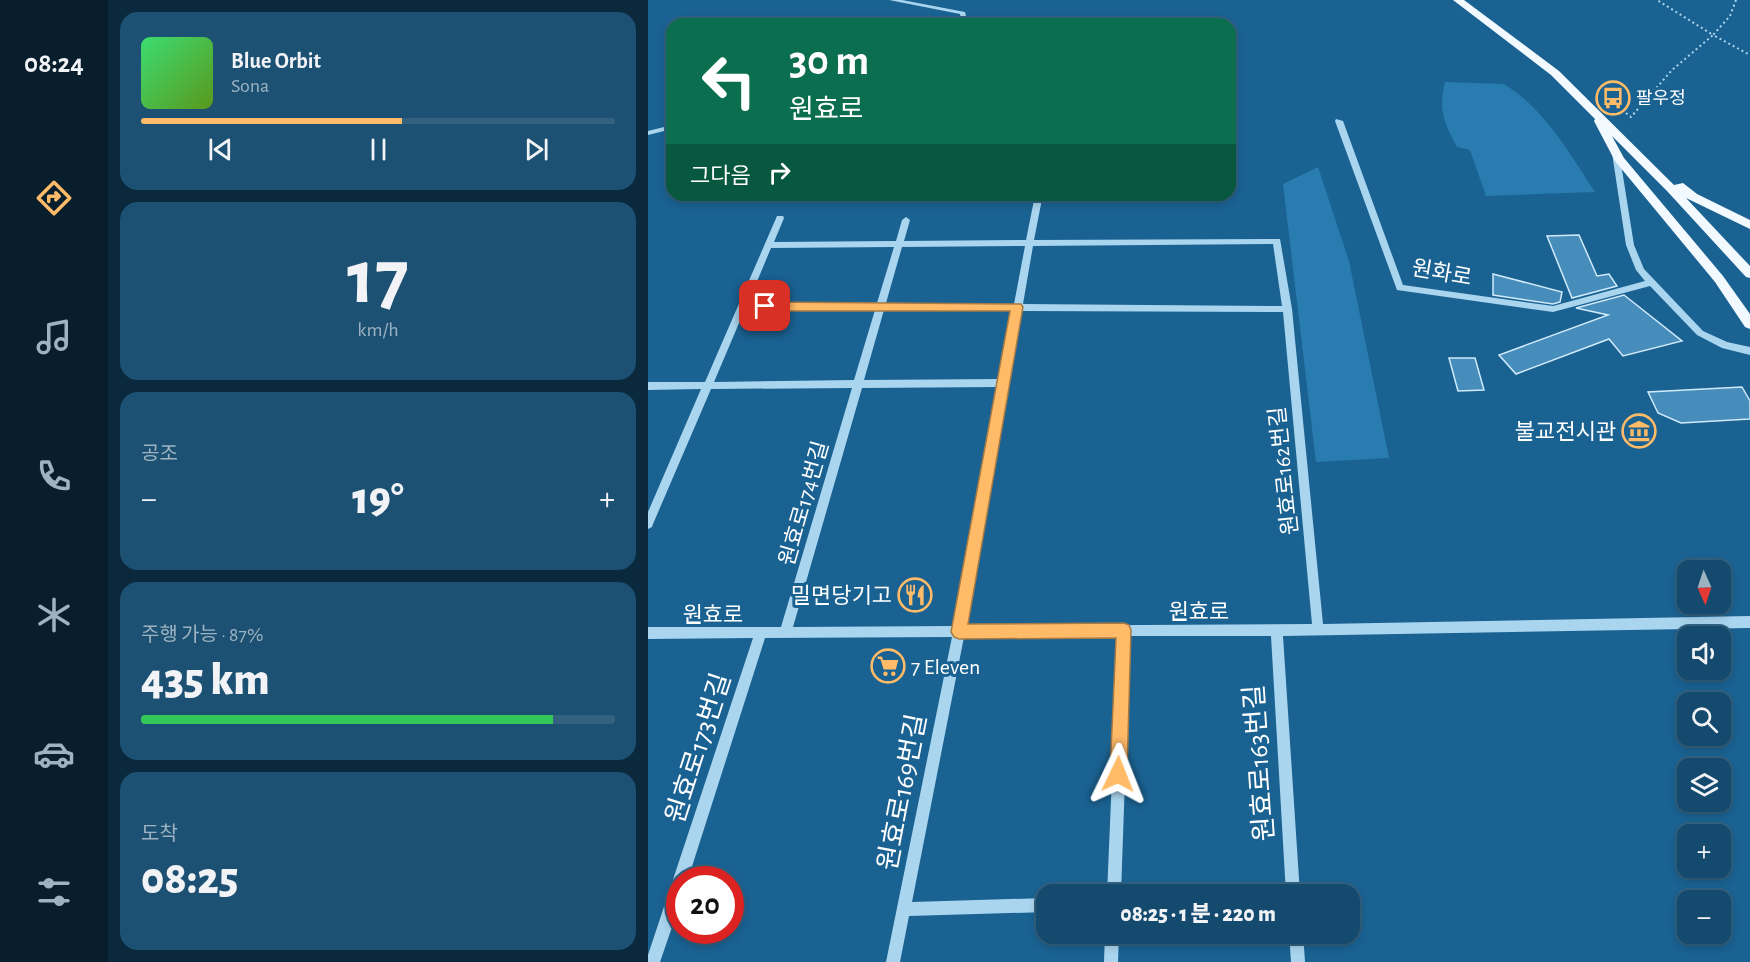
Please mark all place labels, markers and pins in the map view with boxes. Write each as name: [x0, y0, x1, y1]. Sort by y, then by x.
bus stop icon: 팔우정: [1595, 80, 1631, 116]
place label: 팔우정: [1636, 88, 1686, 108]
pin: [739, 280, 790, 331]
museum icon: 불교전시관: [1621, 413, 1657, 449]
place label: 불교전시관: [1515, 420, 1616, 443]
restaurant icon: 밀면당기고: [897, 577, 933, 613]
place label: 밀면당기고: [791, 584, 892, 607]
supermarket icon: 7 Eleven: [870, 648, 906, 684]
place label: 7 Eleven: [911, 656, 980, 678]

